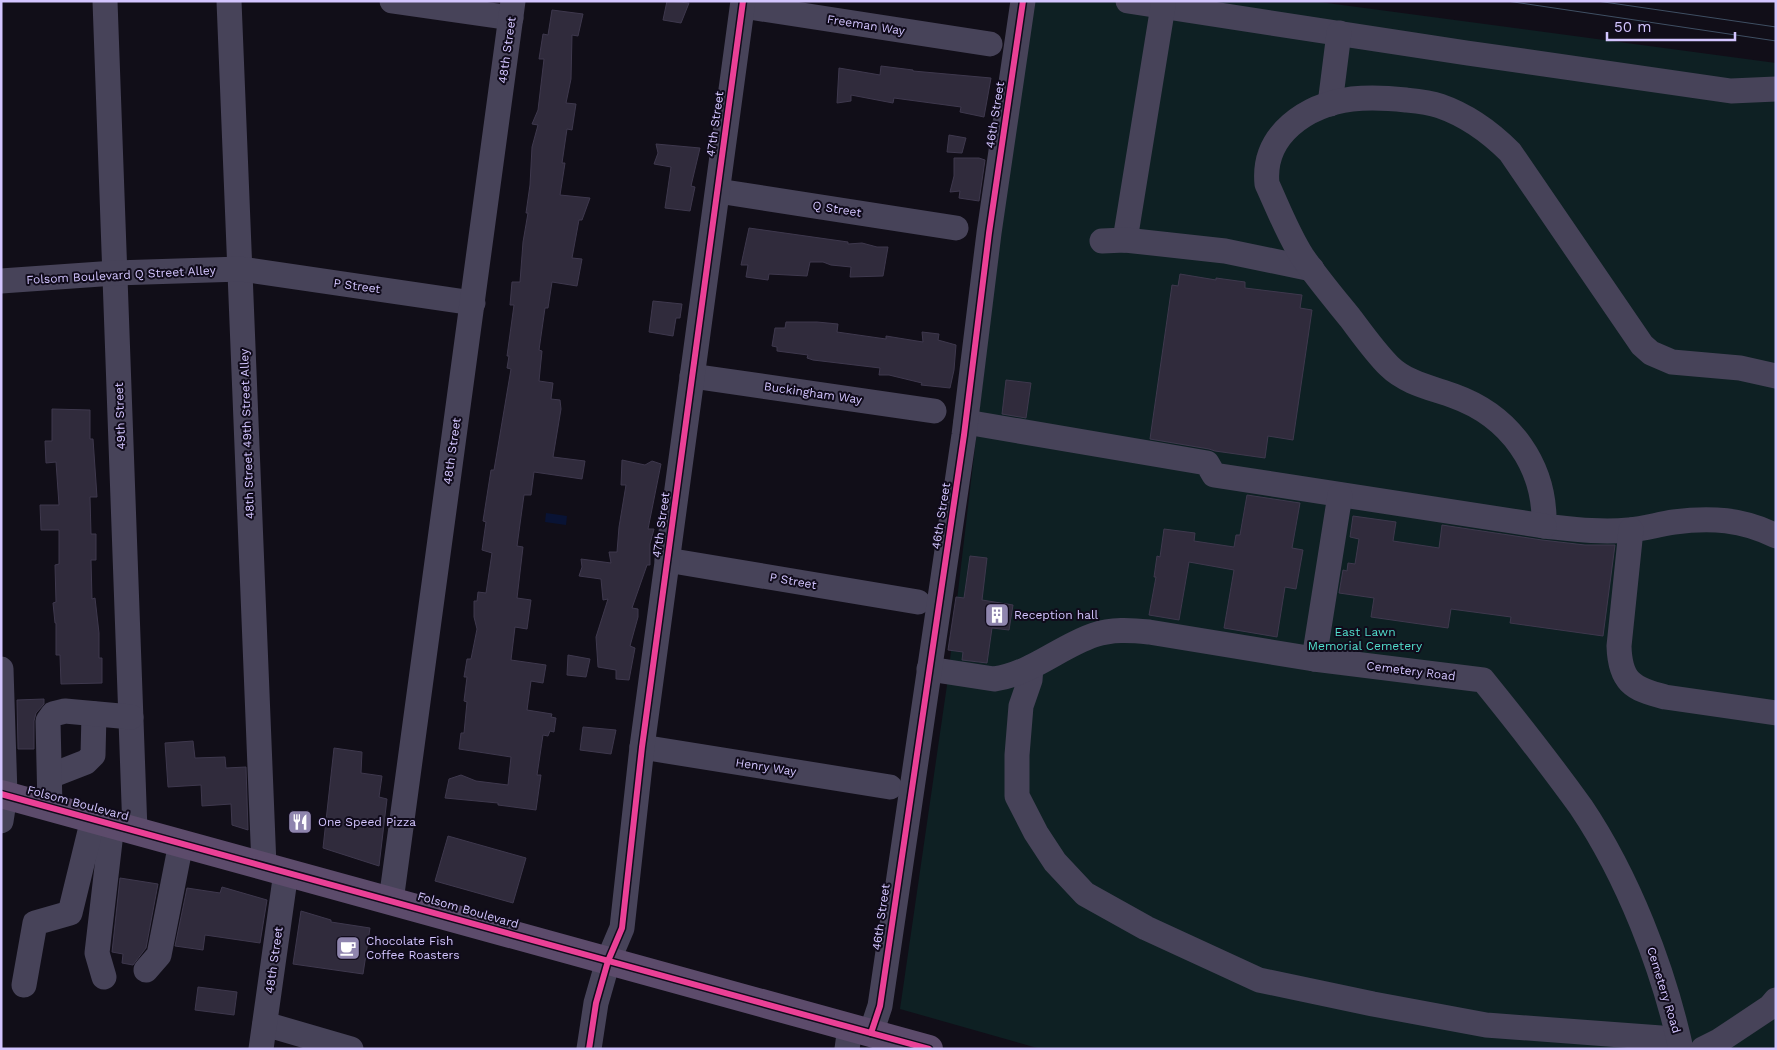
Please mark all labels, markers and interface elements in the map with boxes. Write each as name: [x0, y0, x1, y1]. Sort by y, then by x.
scale bar: [1607, 10, 1734, 42]
street label: Freeman Way: [826, 12, 907, 38]
street label: 48th Street: [495, 16, 519, 84]
text: 50 m: [1614, 18, 1651, 36]
street label: 46th Street: [983, 81, 1007, 149]
street label: 47th Street: [703, 90, 727, 158]
street label: Q Street: [812, 198, 862, 220]
street label: Folsom Boulevard Q Street Alley: [26, 263, 217, 287]
street label: P Street: [333, 276, 381, 296]
street label: 48th Street 49th Street Alley: [237, 348, 257, 519]
street label: Buckingham Way: [763, 379, 864, 407]
street label: 49th Street: [112, 382, 128, 450]
street label: 48th Street: [440, 417, 464, 485]
street label: 46th Street: [929, 482, 953, 550]
street label: 47th Street: [649, 491, 673, 559]
street label: P Street: [769, 570, 817, 592]
building icon: Reception hall: [984, 602, 1010, 628]
place label: Reception hall: [1014, 608, 1099, 622]
park label: East Lawn Memorial Cemetery: [1308, 625, 1423, 653]
street label: Cemetery Road: [1366, 659, 1456, 683]
street label: Henry Way: [735, 755, 798, 779]
street label: Folsom Boulevard: [26, 783, 130, 823]
restaurant icon: One Speed Pizza: [287, 809, 313, 835]
place label: One Speed Pizza: [318, 815, 416, 829]
street label: 46th Street: [869, 883, 893, 951]
street label: Folsom Boulevard: [416, 889, 520, 931]
street label: 48th Street: [262, 926, 286, 994]
place label: Chocolate Fish Coffee Roasters: [366, 934, 460, 962]
cafe icon: Chocolate Fish Coffee Roasters: [335, 935, 361, 961]
street label: Cemetery Road: [1644, 945, 1684, 1035]

